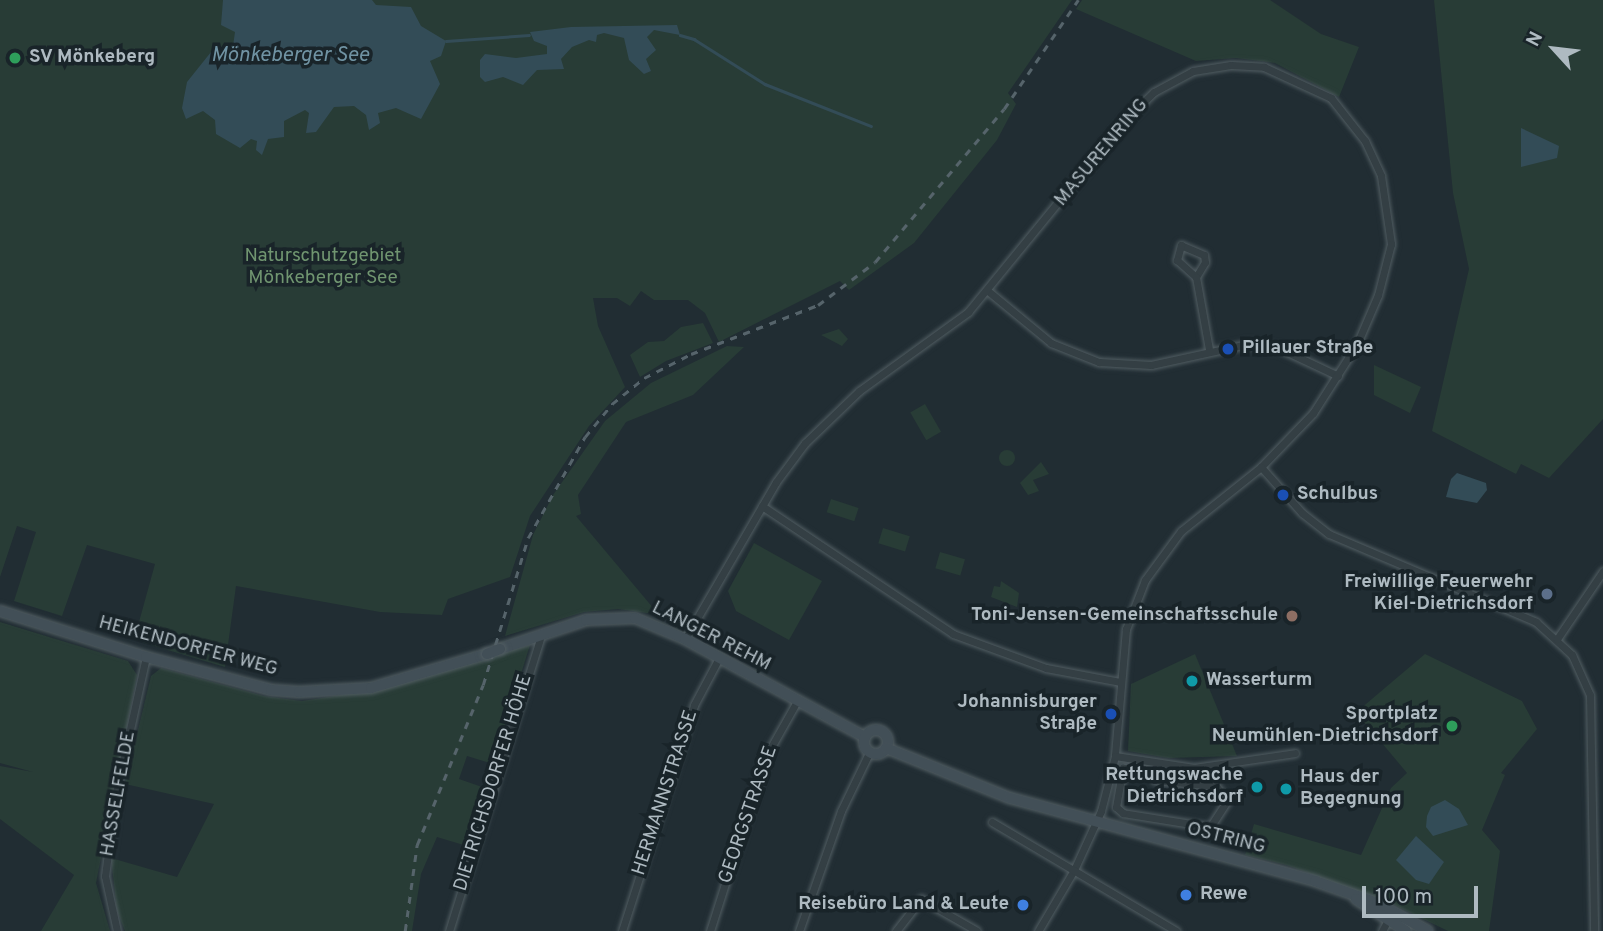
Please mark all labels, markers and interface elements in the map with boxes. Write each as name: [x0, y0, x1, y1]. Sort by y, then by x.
north arrow: [1519, 14, 1589, 84]
text: N: [1521, 28, 1549, 51]
water label: Mönkeberger See: [211, 43, 369, 69]
place label: SV Mönkeberg: [29, 47, 156, 69]
marker: SV Mönkeberg: [7, 50, 23, 66]
street label: MASURENRING: [1050, 94, 1154, 212]
park label: Naturschutzgebiet Mönkeberger See: [245, 246, 401, 290]
place label: Pillauer Straße: [1242, 338, 1373, 360]
marker: Pillauer Straße: [1220, 341, 1236, 357]
place label: Schulbus: [1297, 484, 1378, 506]
marker: Schulbus: [1275, 487, 1291, 503]
place label: Freiwillige Feuerwehr Kiel-Dietrichsdorf: [1344, 572, 1533, 616]
marker: Freiwillige Feuerwehr Kiel-Dietrichsdorf: [1539, 586, 1555, 602]
street label: LANGER REHM: [648, 597, 774, 677]
place label: Toni-Jensen-Gemeinschaftsschule: [971, 605, 1278, 627]
marker: Toni-Jensen-Gemeinschaftsschule: [1284, 608, 1300, 624]
street label: HEIKENDORFER WEG: [96, 612, 280, 682]
place label: Wasserturm: [1206, 670, 1312, 692]
street label: DIETRICHSDORFER HÖHE: [450, 672, 538, 894]
marker: Wasserturm: [1184, 673, 1200, 689]
place label: Johannisburger Straße: [957, 692, 1097, 736]
place label: Sportplatz Neumühlen-Dietrichsdorf: [1212, 704, 1438, 748]
marker: Johannisburger Straße: [1103, 706, 1119, 722]
street label: HERMANNSTRASSE: [629, 708, 703, 878]
marker: Sportplatz Neumühlen-Dietrichsdorf: [1444, 718, 1460, 734]
street label: HASSELFELDE: [97, 730, 141, 858]
street label: GEORGSTRASSE: [715, 743, 783, 887]
place label: Rettungswache Dietrichsdorf: [1105, 765, 1243, 809]
place label: Haus der Begegnung: [1300, 767, 1402, 811]
marker: Rettungswache Dietrichsdorf: [1249, 779, 1265, 795]
marker: Haus der Begegnung: [1278, 781, 1294, 797]
street label: OSTRING: [1184, 818, 1268, 860]
scale bar: [1365, 872, 1480, 916]
place label: Rewe: [1200, 884, 1248, 906]
text: 100 m: [1375, 884, 1432, 911]
marker: Rewe: [1178, 887, 1194, 903]
place label: Reisebüro Land & Leute: [798, 894, 1009, 916]
marker: Reisebüro Land & Leute: [1015, 897, 1031, 913]

